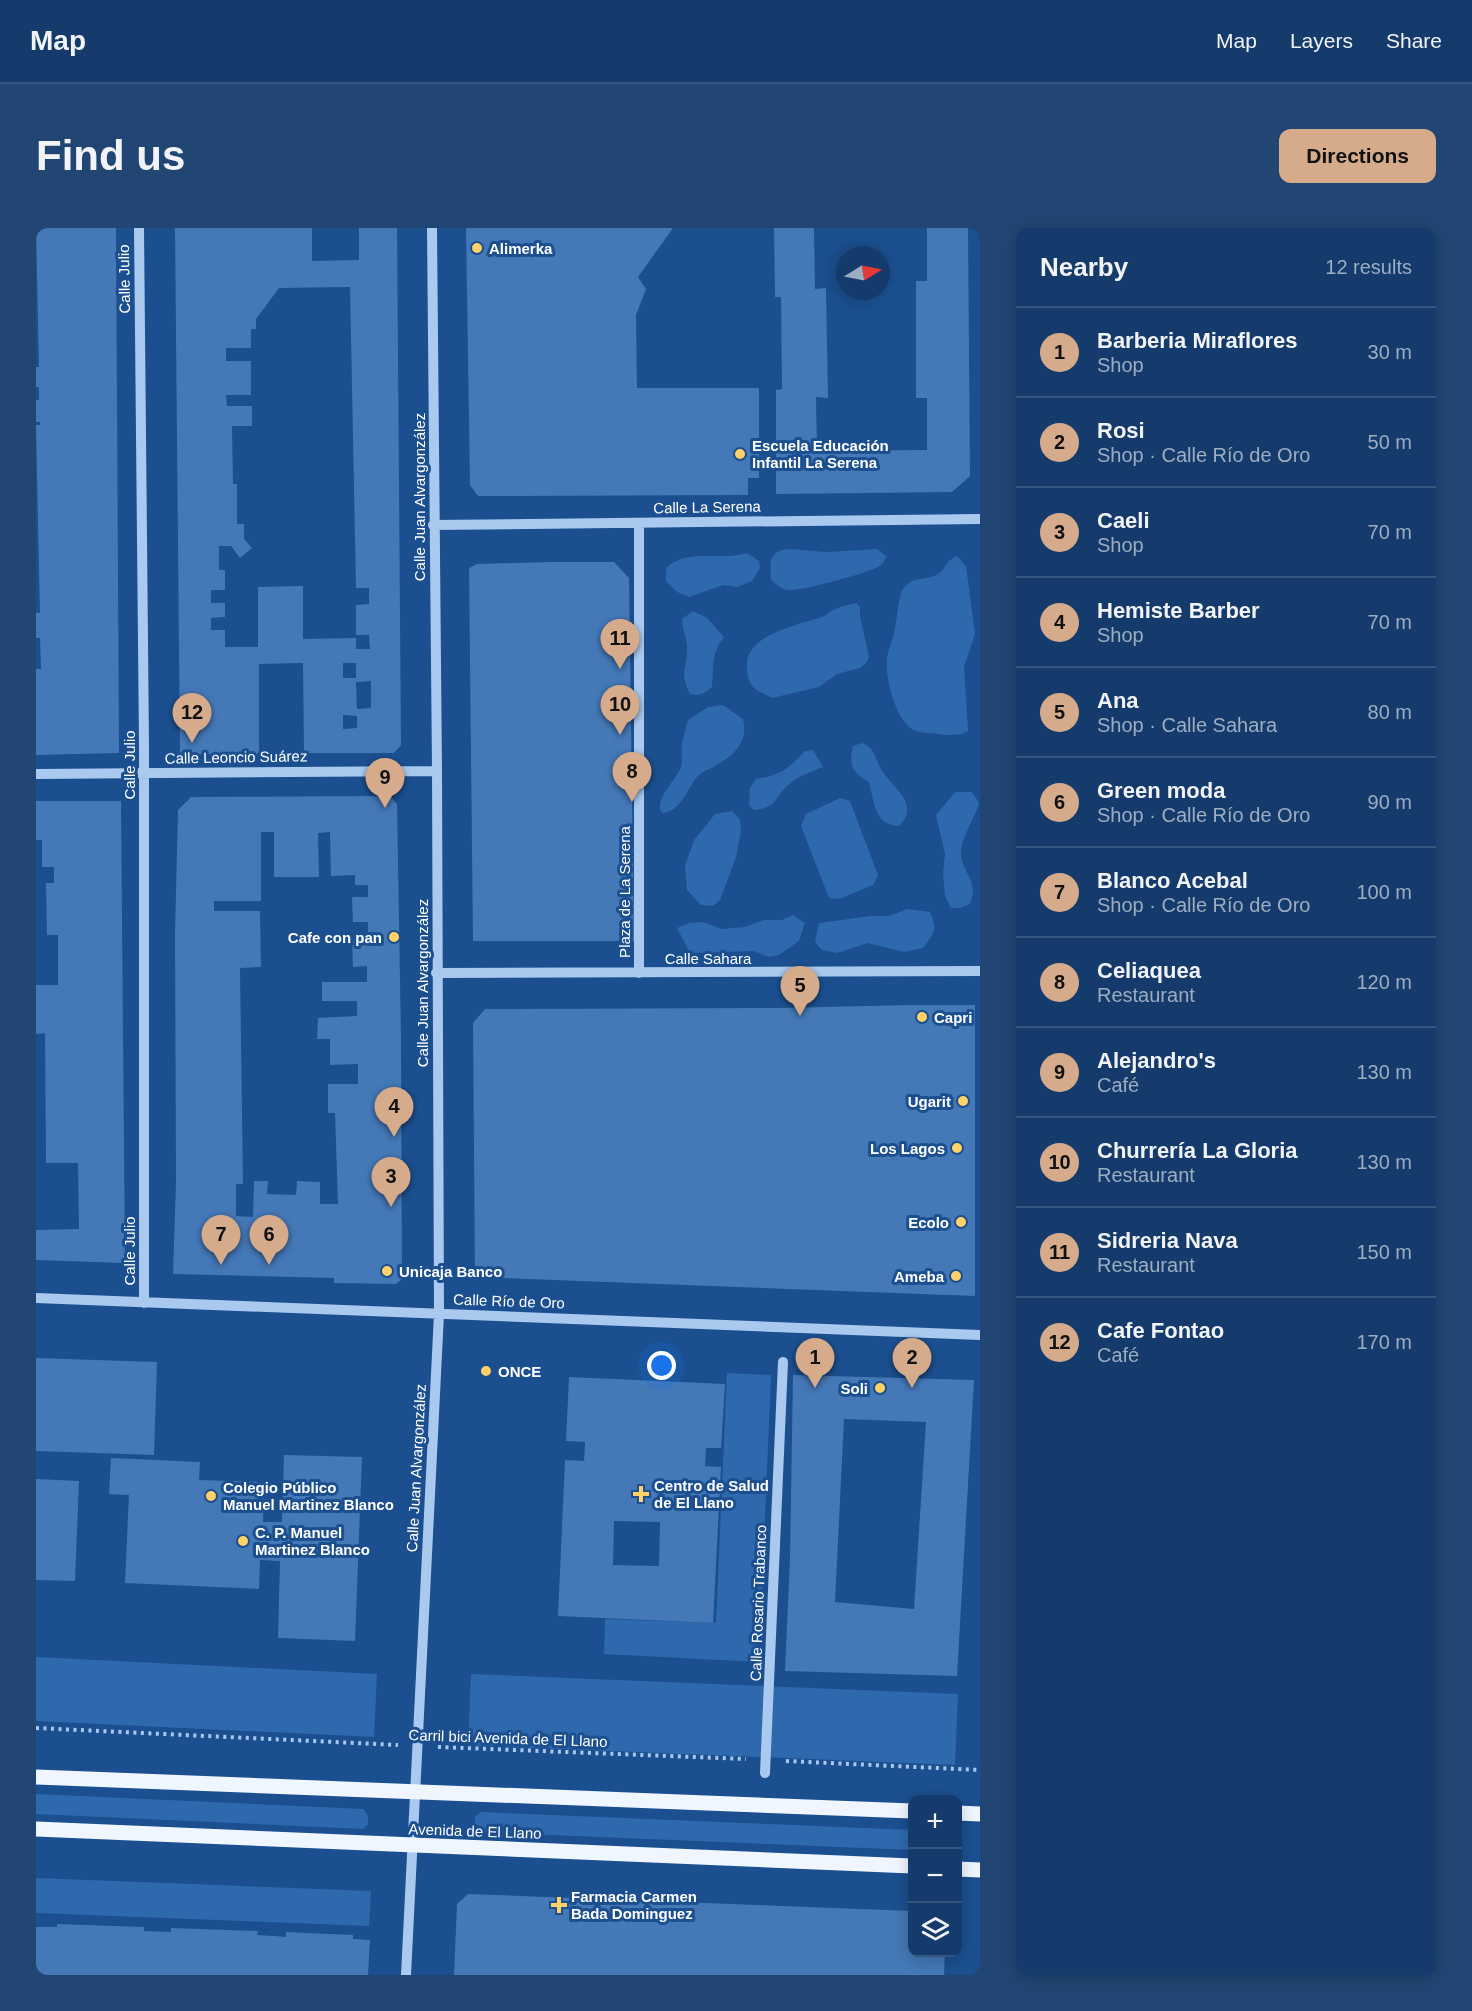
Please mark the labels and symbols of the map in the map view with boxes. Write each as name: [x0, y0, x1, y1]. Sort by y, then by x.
place label: Alimerka: [489, 240, 553, 257]
marker: Alimerka: [470, 241, 484, 255]
street label: Calle Julio: [115, 244, 133, 314]
north arrow: [836, 246, 890, 300]
street label: Calle Juan Alvargonzález: [411, 413, 428, 581]
place label: Escuela Educación Infantil La Serena: [752, 437, 889, 471]
marker: Escuela Educación Infantil La Serena: [733, 447, 747, 461]
street label: Calle La Serena: [653, 498, 762, 516]
pin: 11: [600, 620, 640, 669]
pin: 10: [600, 686, 640, 735]
pin: 12: [172, 694, 212, 743]
street label: Calle Julio: [121, 730, 138, 800]
street label: Calle Leoncio Suárez: [165, 747, 307, 767]
pin: 8: [612, 752, 652, 802]
pin: 9: [366, 758, 404, 808]
street label: Plaza de La Serena: [616, 825, 633, 958]
street label: Calle Juan Alvargonzález: [414, 899, 431, 1067]
place label: Cafe con pan: [288, 929, 382, 946]
marker: Cafe con pan: [387, 930, 401, 944]
street label: Calle Sahara: [665, 950, 752, 967]
pin: 5: [780, 966, 819, 1016]
place label: Capri: [934, 1009, 972, 1026]
marker: Capri: [915, 1010, 929, 1024]
pin: 4: [374, 1088, 414, 1137]
place label: Ugarit: [908, 1093, 951, 1110]
marker: Ugarit: [956, 1094, 970, 1108]
place label: Los Lagos: [870, 1140, 945, 1157]
marker: Los Lagos: [950, 1141, 964, 1155]
pin: 3: [372, 1158, 410, 1207]
place label: Ecolo: [908, 1214, 949, 1231]
marker: Ecolo: [954, 1215, 968, 1229]
street label: Calle Julio: [121, 1216, 138, 1286]
pin: 7: [202, 1216, 240, 1265]
pin: 6: [250, 1216, 288, 1265]
place label: Unicaja Banco: [399, 1263, 502, 1280]
marker: Unicaja Banco: [380, 1264, 394, 1278]
place label: Ameba: [894, 1268, 945, 1285]
marker: Ameba: [949, 1269, 963, 1283]
street label: Calle Río de Oro: [453, 1291, 565, 1311]
pin: 1: [796, 1338, 834, 1388]
pin: 2: [892, 1338, 932, 1388]
your location: [647, 1351, 676, 1380]
place label: ONCE: [498, 1363, 541, 1380]
marker: ONCE: [479, 1364, 493, 1378]
place label: Soli: [840, 1380, 868, 1397]
marker: Soli: [873, 1381, 887, 1395]
street label: Calle Juan Alvargonzález: [403, 1383, 429, 1553]
place label: Centro de Salud de El Llano: [654, 1477, 769, 1511]
place label: Colegio Público Manuel Martinez Blanco: [223, 1479, 394, 1513]
marker: Centro de Salud de El Llano: [632, 1485, 650, 1503]
marker: Colegio Público Manuel Martinez Blanco: [204, 1489, 218, 1503]
place label: C. P. Manuel Martinez Blanco: [255, 1524, 370, 1558]
street label: Calle Rosario Trabanco: [747, 1524, 769, 1682]
marker: C. P. Manuel Martinez Blanco: [236, 1534, 250, 1548]
street label: Carril bici Avenida de El Llano: [408, 1726, 608, 1750]
street label: Avenida de El Llano: [408, 1820, 542, 1842]
place label: Farmacia Carmen Bada Dominguez: [571, 1888, 697, 1922]
marker: Farmacia Carmen Bada Dominguez: [552, 1898, 566, 1912]

